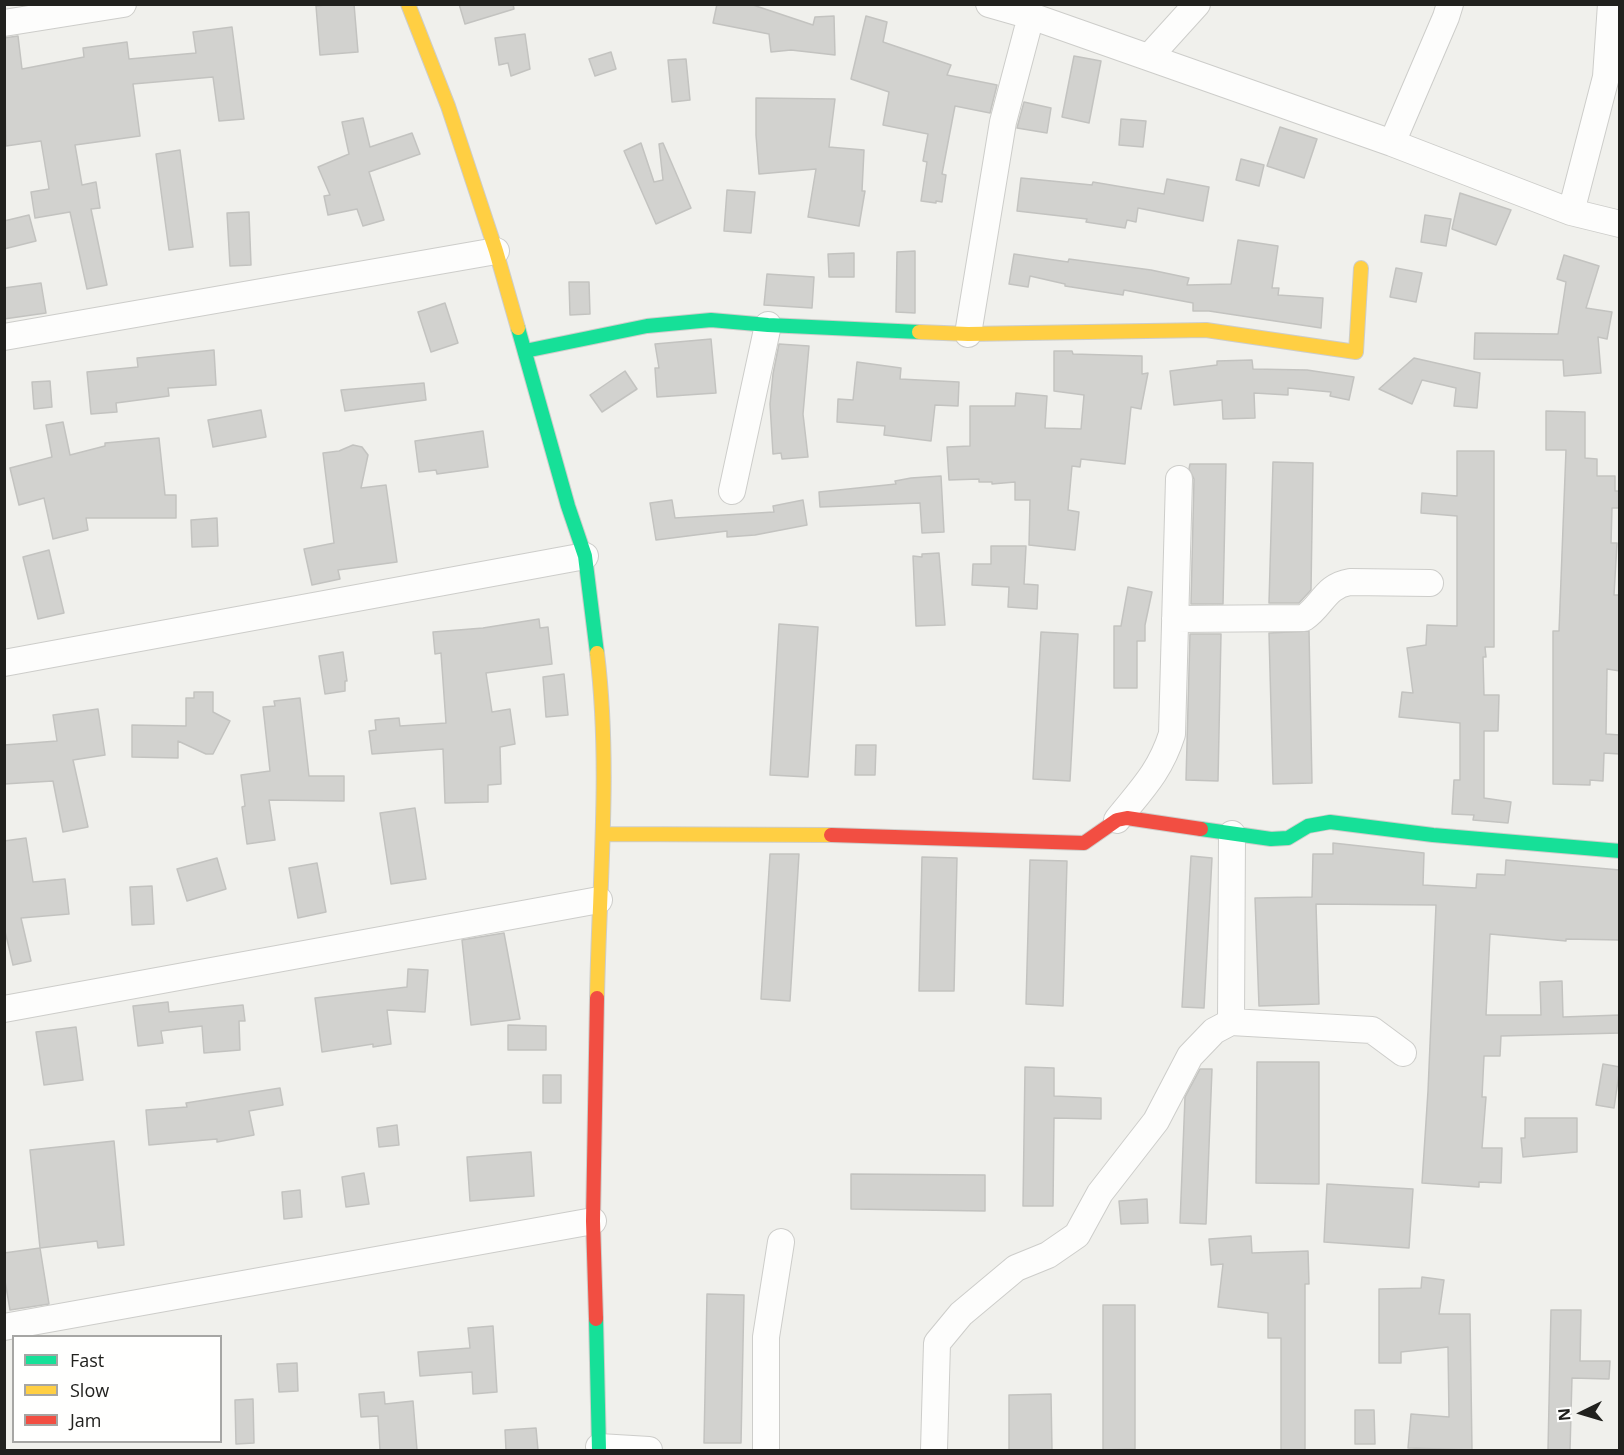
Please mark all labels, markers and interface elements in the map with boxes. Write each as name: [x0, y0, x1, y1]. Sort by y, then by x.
legend: [12, 1335, 222, 1443]
text: Fast: [70, 1348, 104, 1372]
text: Slow: [70, 1378, 109, 1402]
north arrow: [1552, 1383, 1612, 1443]
text: N: [1553, 1407, 1576, 1422]
text: Jam: [70, 1408, 102, 1432]

